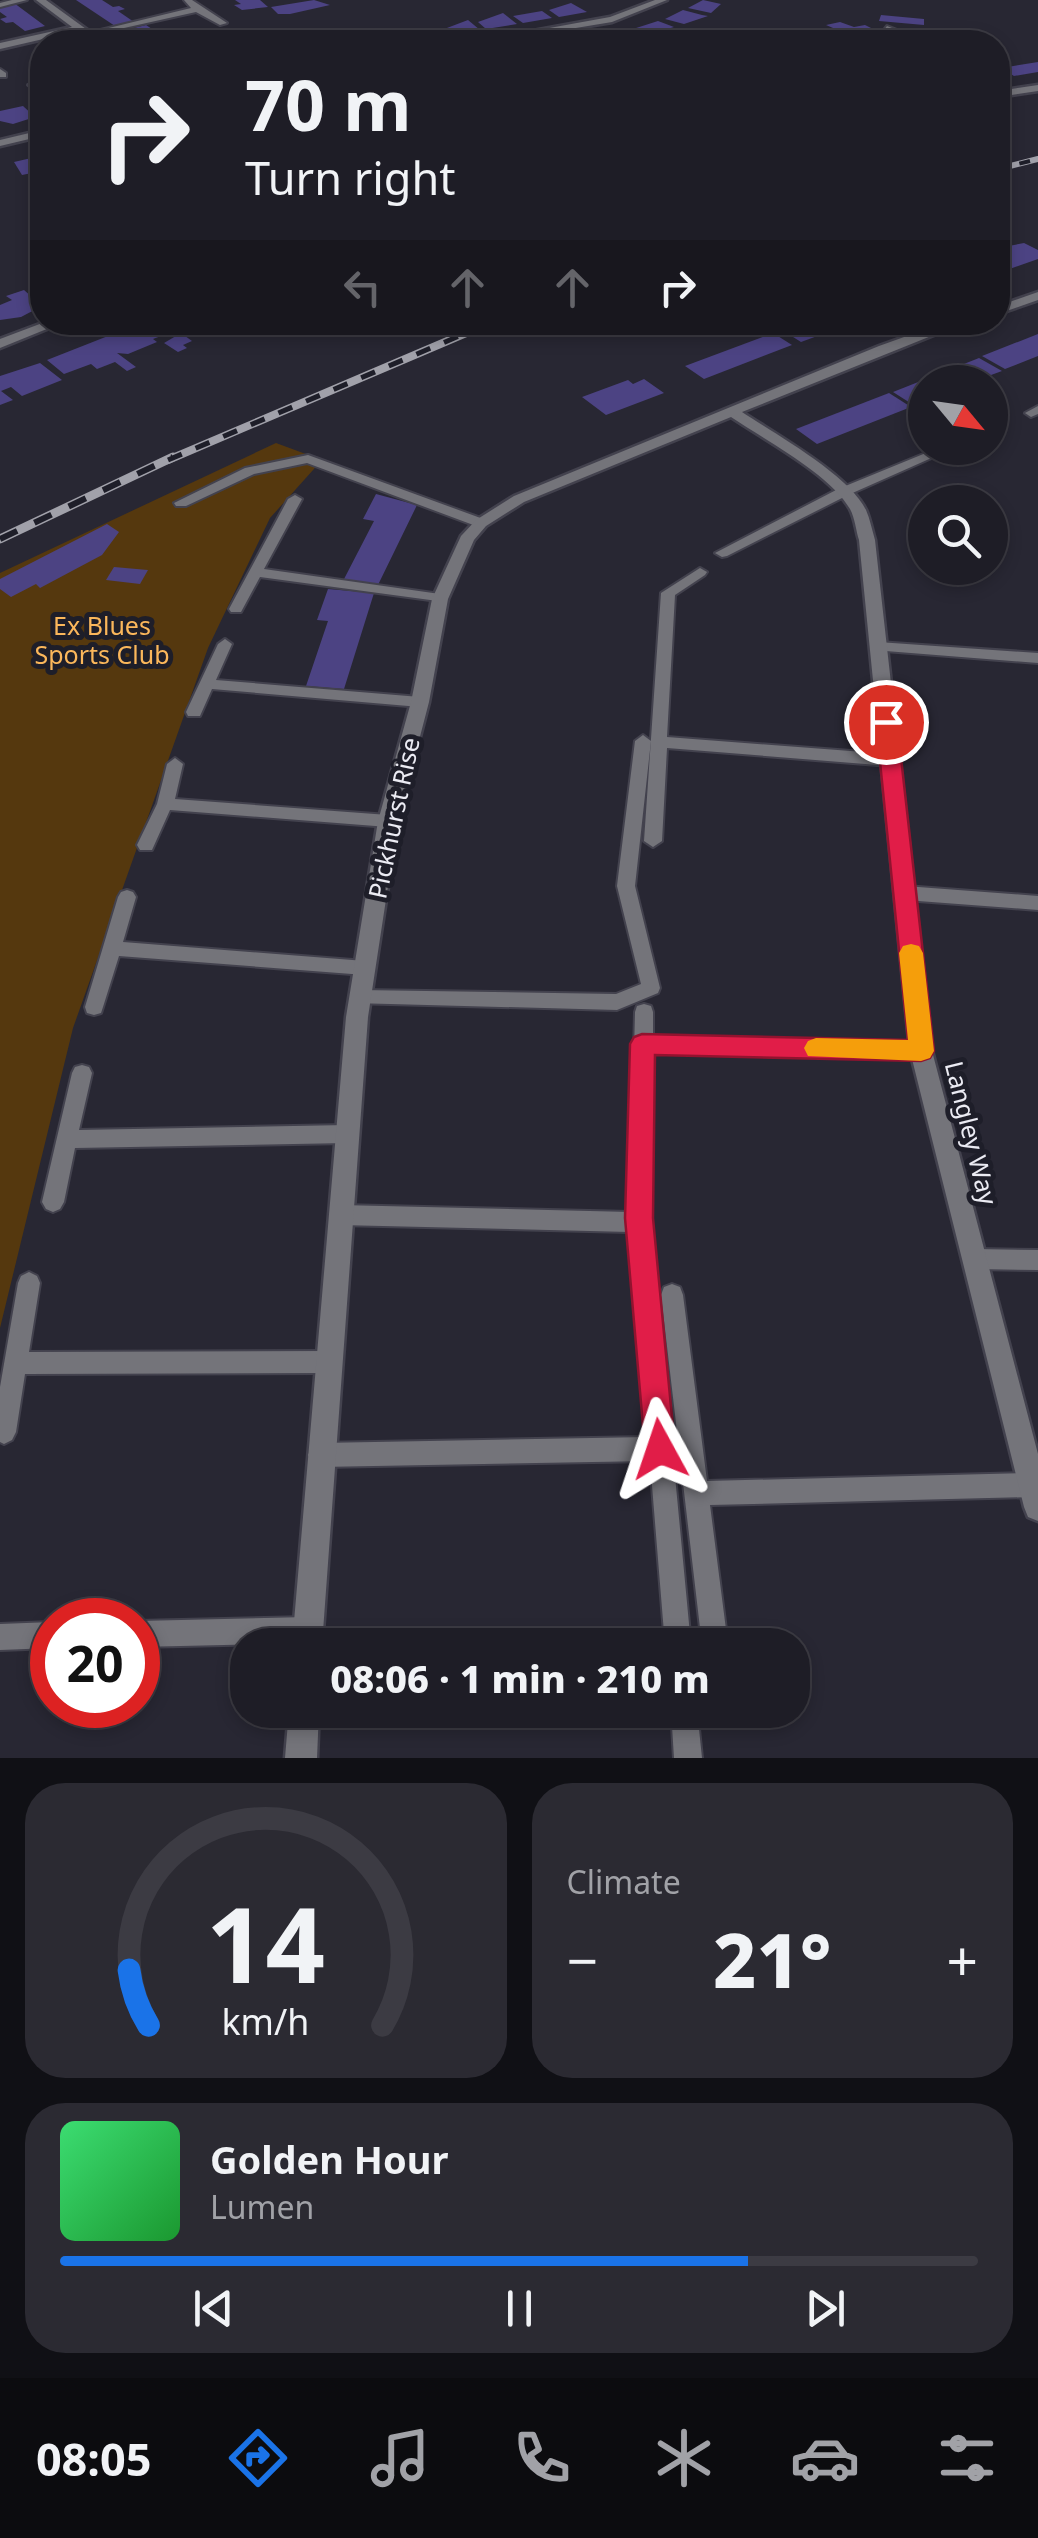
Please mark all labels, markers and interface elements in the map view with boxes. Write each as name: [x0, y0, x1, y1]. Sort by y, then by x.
text: 70 m: [245, 56, 412, 152]
icon: right: [80, 70, 210, 200]
text: Turn right: [245, 147, 456, 208]
icon: left: [335, 260, 390, 315]
icon: ahead: [440, 260, 495, 315]
icon: ahead: [545, 260, 600, 315]
icon: right: [650, 260, 705, 315]
north arrow: [908, 365, 1008, 465]
map controls: [908, 365, 1008, 585]
button: search: [908, 485, 1008, 585]
park label: Ex Blues Sports Club: [34, 608, 170, 671]
pin: [844, 680, 929, 765]
icon: arrive: [859, 695, 914, 750]
street label: Pickhurst Rise: [359, 734, 427, 901]
street label: Langley Way: [938, 1057, 1006, 1208]
position arrow: [608, 1397, 712, 1501]
speed limit sign: 20: [30, 1598, 160, 1728]
text: 08:06 · 1 min · 210 m: [330, 1652, 710, 1704]
text: Climate: [567, 1860, 681, 1903]
text: 14: [206, 1872, 325, 2013]
text: 21°: [713, 1908, 831, 2010]
text: −: [567, 1922, 598, 1997]
text: +: [947, 1922, 978, 1997]
text: km/h: [222, 1997, 310, 2045]
text: Golden Hour: [210, 2133, 448, 2185]
text: Lumen: [210, 2185, 314, 2228]
icon: previous: [186, 2281, 241, 2336]
icon: pause: [492, 2281, 547, 2336]
icon: next: [798, 2281, 853, 2336]
icon: directions: [223, 2423, 293, 2493]
icon: music: [365, 2423, 435, 2493]
icon: phone: [507, 2423, 577, 2493]
icon: climate: [649, 2423, 719, 2493]
icon: car: [790, 2423, 860, 2493]
icon: filters: [932, 2423, 1002, 2493]
text: 08:05: [36, 2428, 151, 2489]

